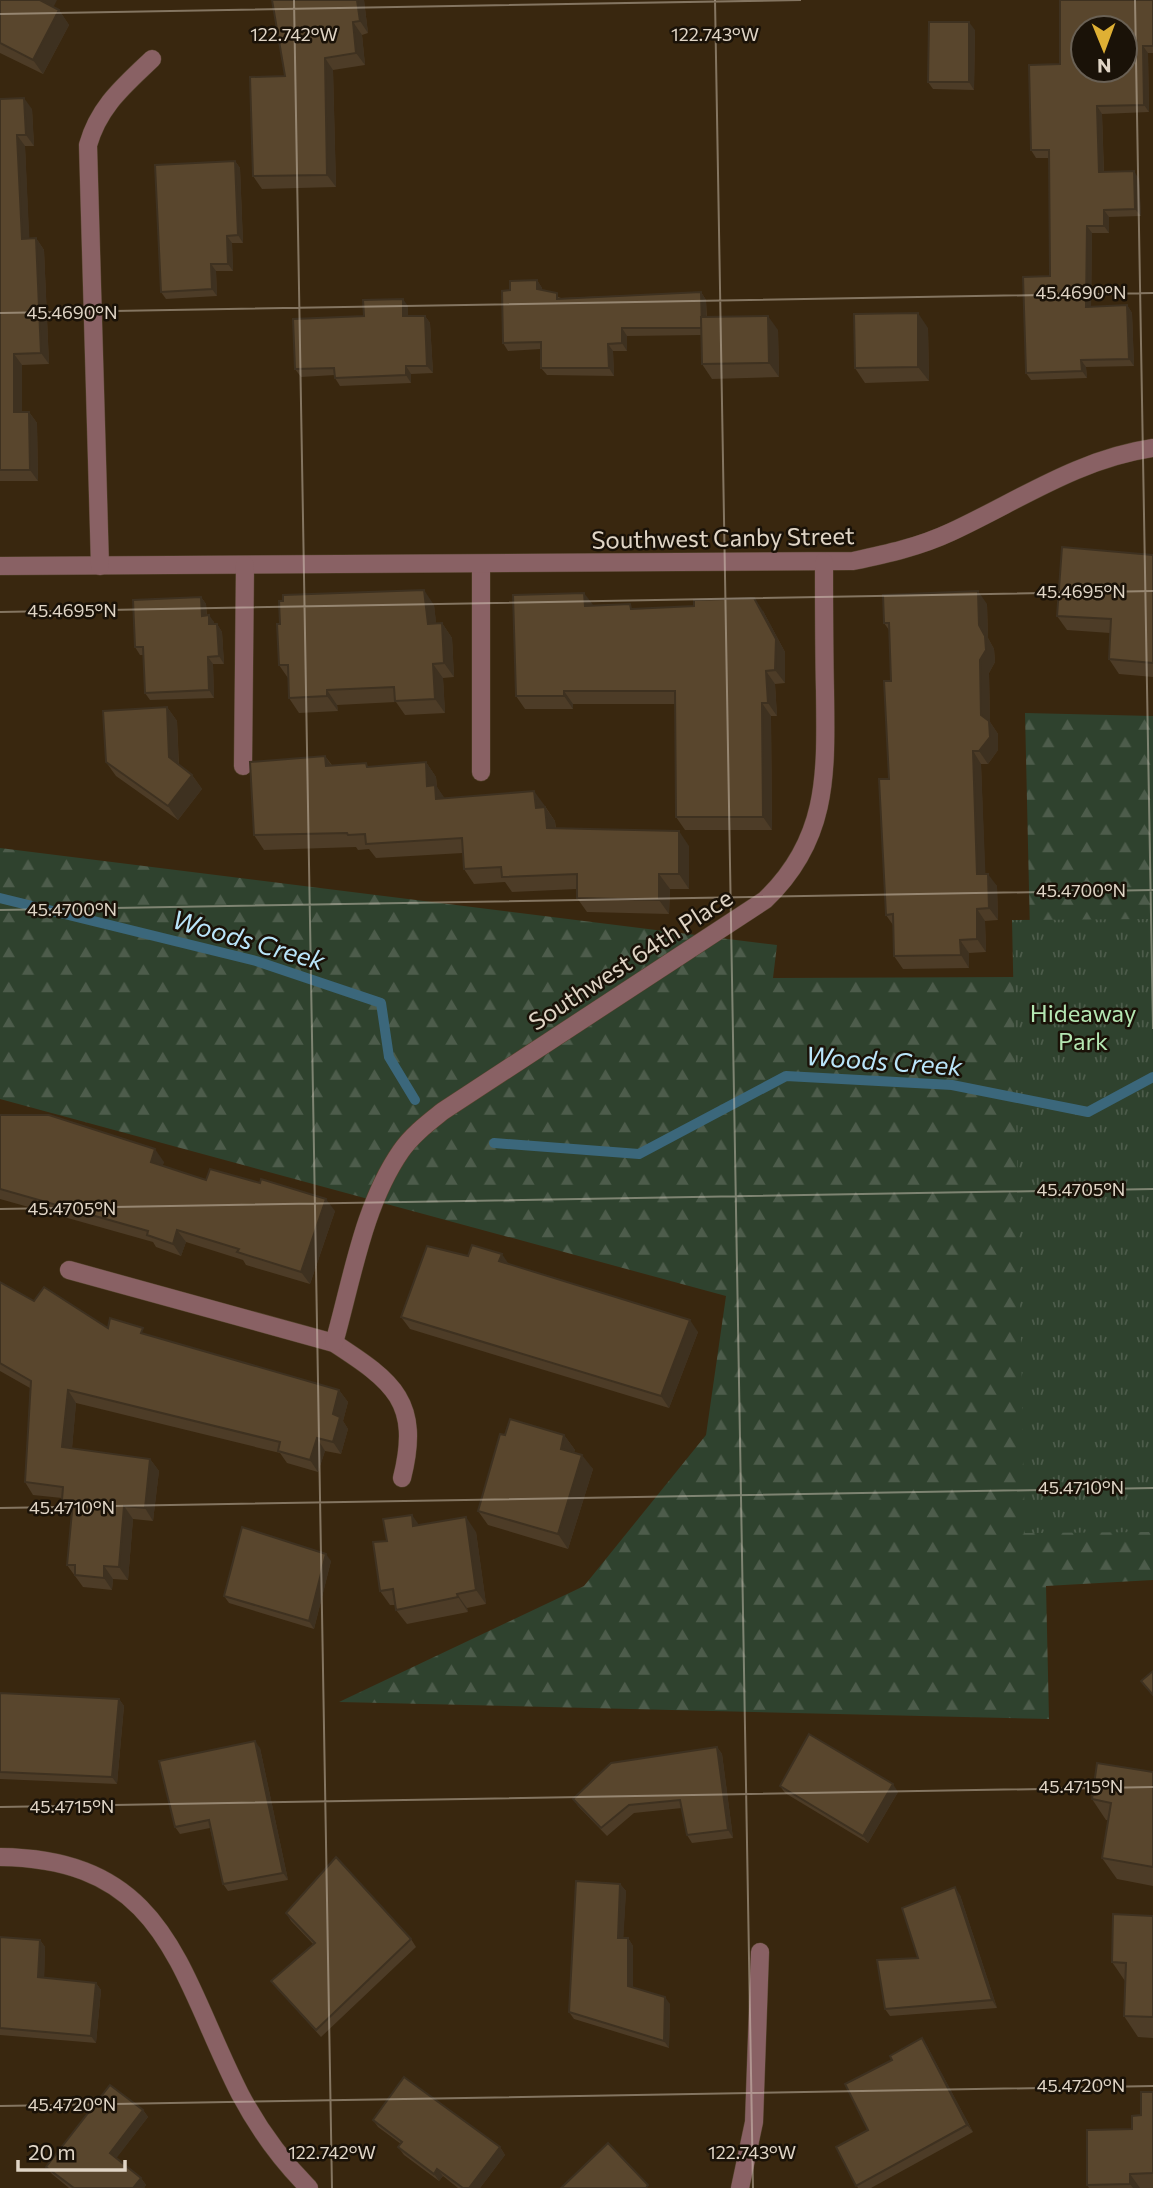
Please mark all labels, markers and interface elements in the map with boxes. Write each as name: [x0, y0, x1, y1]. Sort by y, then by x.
north arrow: [1069, 14, 1139, 84]
text: 122.742°W: [250, 23, 338, 45]
text: 122.743°W: [671, 23, 759, 45]
text: N: [1097, 55, 1112, 78]
text: 45.4690°N: [1036, 281, 1127, 303]
text: 45.4690°N: [27, 301, 118, 323]
street label: Southwest Canby Street: [591, 520, 855, 554]
text: 45.4695°N: [1036, 580, 1126, 602]
text: 45.4695°N: [27, 599, 117, 621]
text: 45.4700°N: [1036, 879, 1126, 901]
street label: Southwest 64th Place: [523, 882, 737, 1036]
text: 45.4700°N: [27, 898, 117, 920]
water label: Woods Creek: [169, 902, 330, 976]
park label: Hideaway Park: [1030, 998, 1136, 1055]
water label: Woods Creek: [805, 1039, 964, 1081]
text: 45.4705°N: [1037, 1178, 1125, 1200]
text: 45.4705°N: [28, 1197, 116, 1219]
text: 45.4710°N: [1038, 1476, 1124, 1498]
text: 45.4710°N: [29, 1496, 115, 1518]
text: 45.4715°N: [1039, 1775, 1123, 1797]
text: 45.4715°N: [30, 1795, 114, 1817]
text: 45.4720°N: [1037, 2074, 1125, 2096]
text: 45.4720°N: [28, 2093, 116, 2115]
scale bar: [18, 2128, 124, 2172]
text: 20 m: [28, 2139, 76, 2164]
text: 122.742°W: [288, 2141, 376, 2163]
text: 122.743°W: [708, 2141, 796, 2163]

